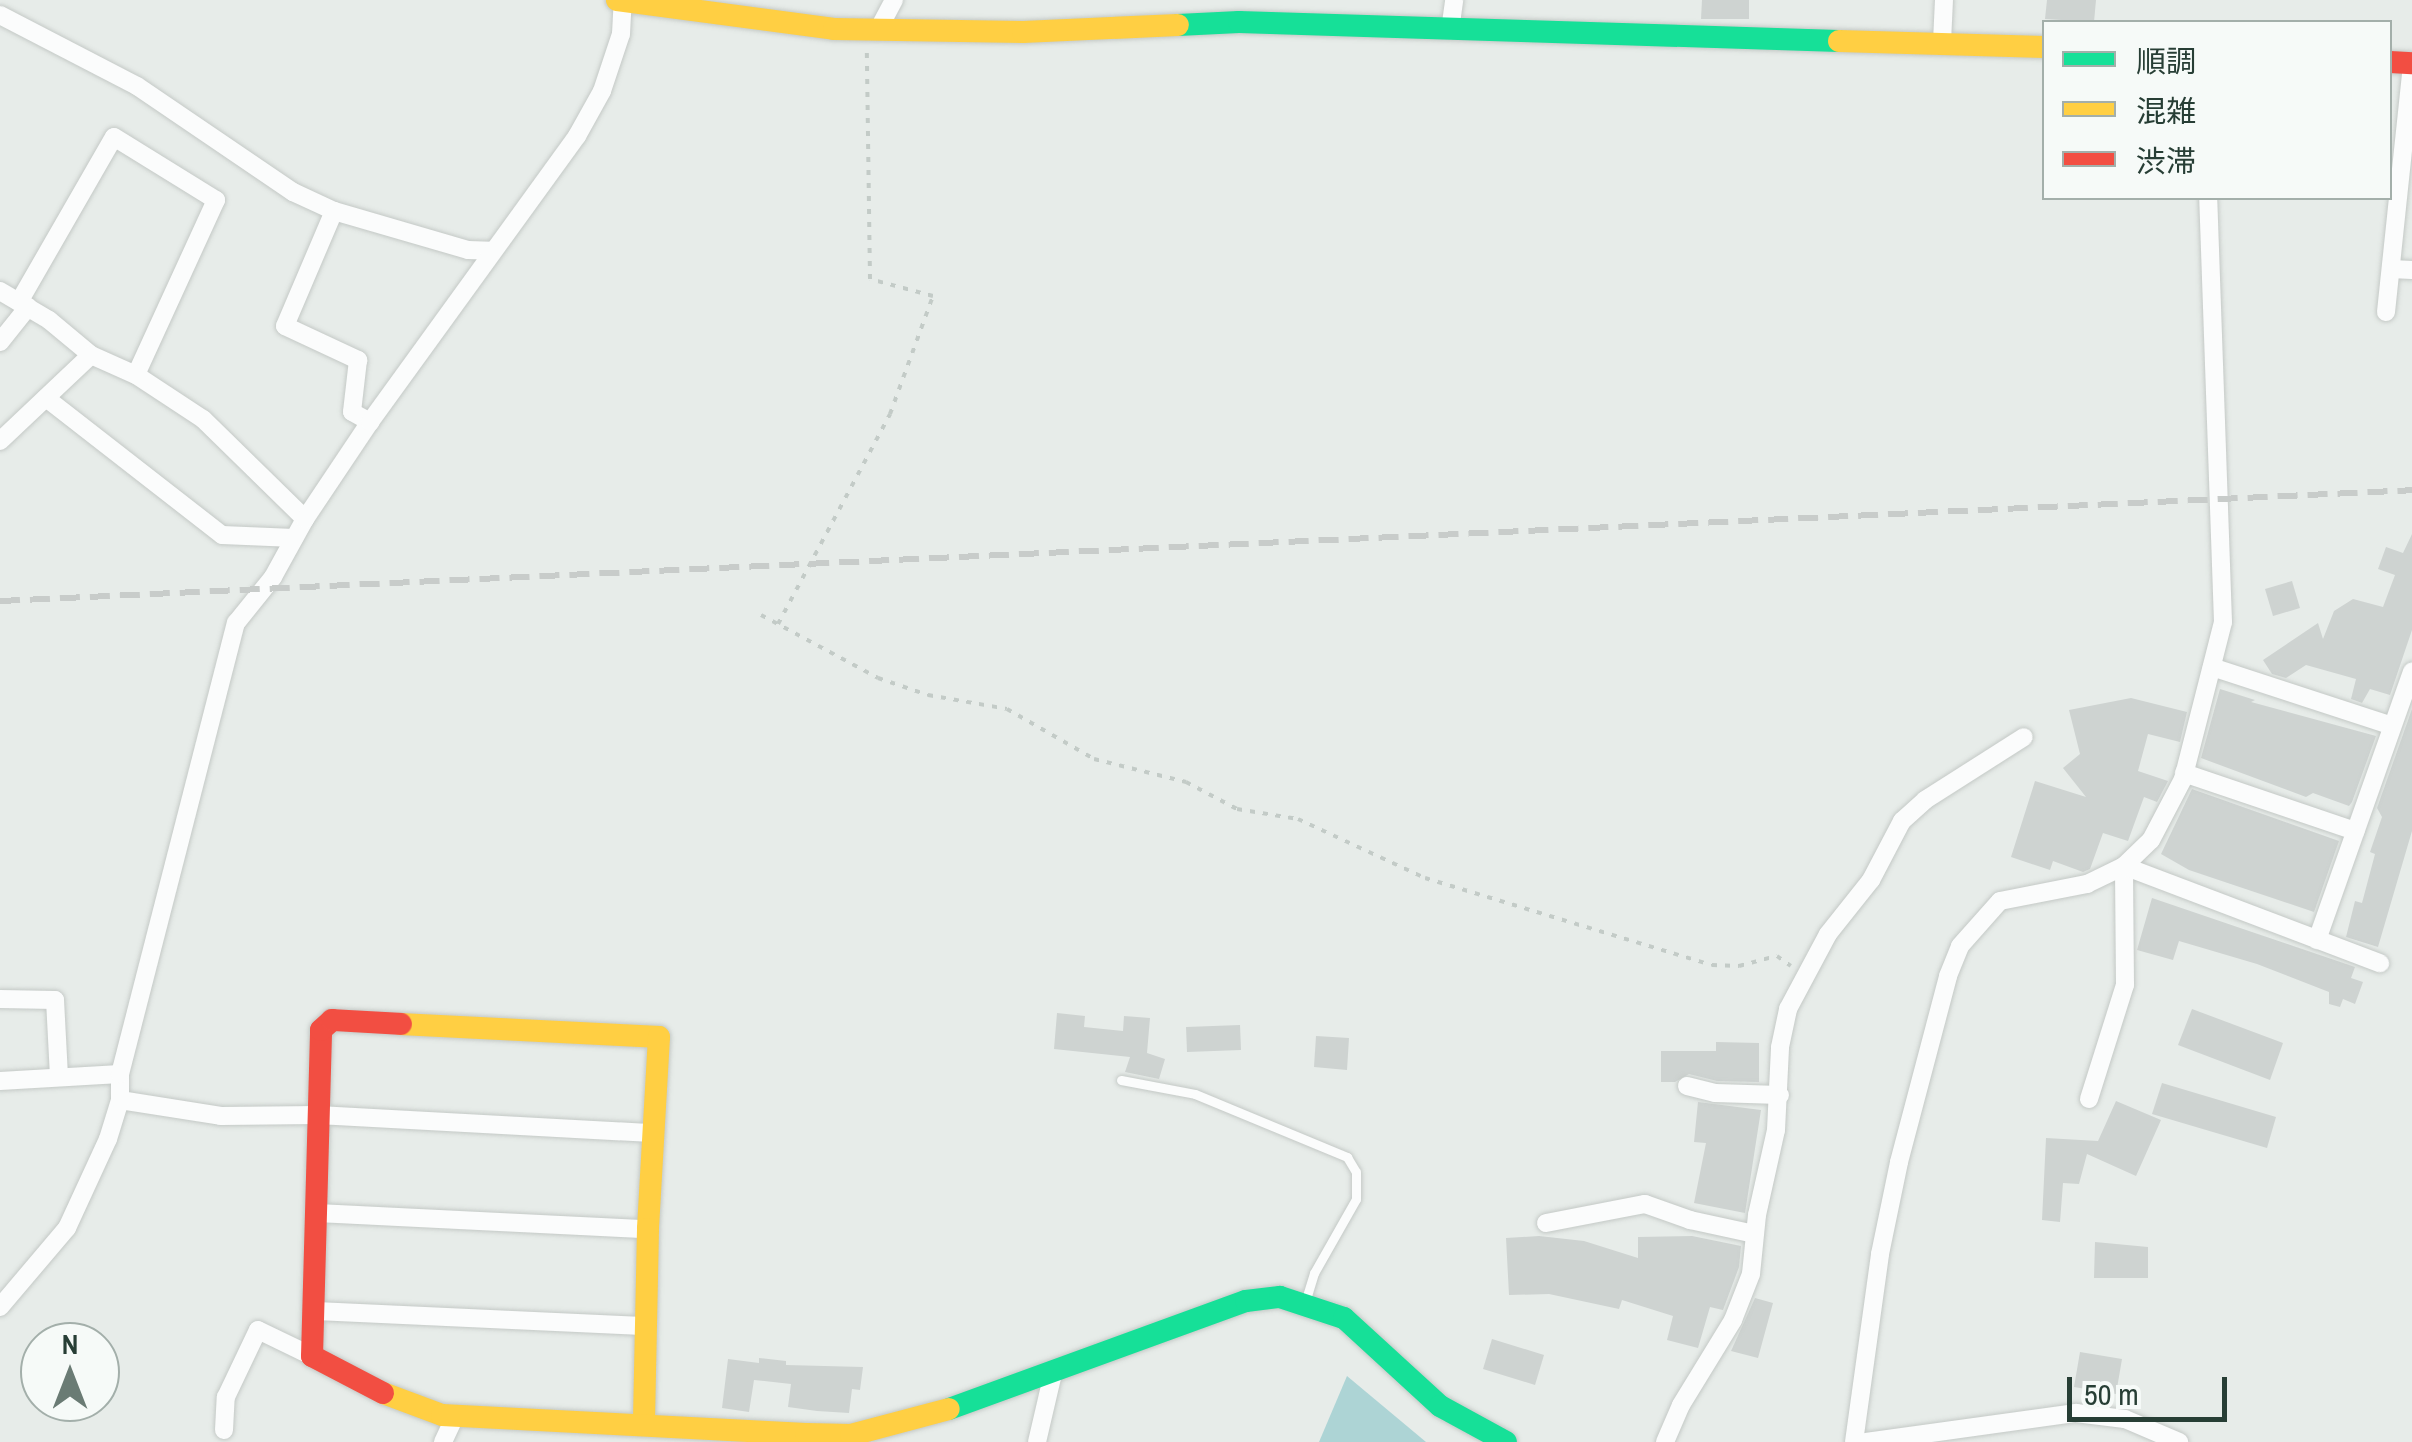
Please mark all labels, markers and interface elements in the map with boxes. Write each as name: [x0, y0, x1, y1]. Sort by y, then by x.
legend: [2042, 20, 2392, 200]
text: 順調: [2136, 41, 2196, 81]
text: 混雑: [2136, 91, 2196, 131]
text: 渋滞: [2136, 141, 2196, 181]
north arrow: [20, 1322, 120, 1422]
text: N: [62, 1325, 78, 1363]
scale bar: [2072, 1357, 2232, 1419]
text: 50 m: [2084, 1374, 2139, 1414]

